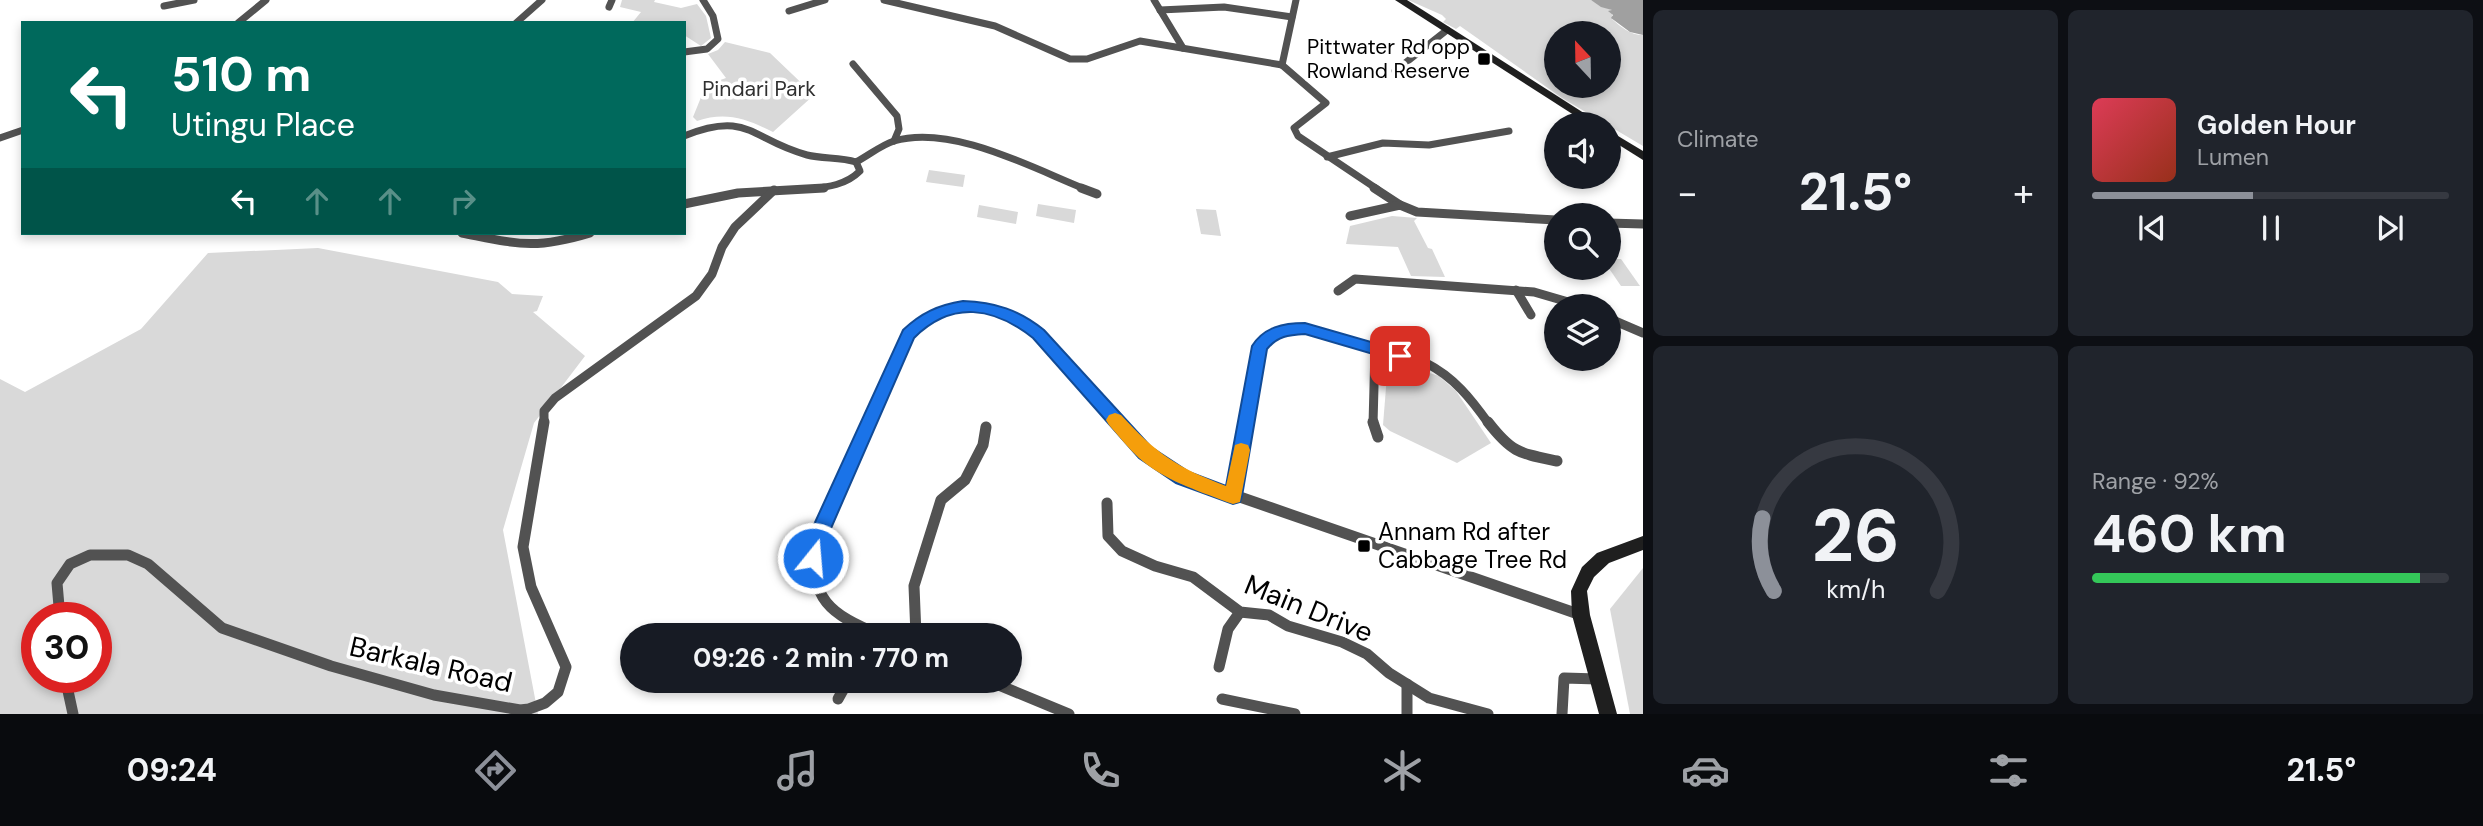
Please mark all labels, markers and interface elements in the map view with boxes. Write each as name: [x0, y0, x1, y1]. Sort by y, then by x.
north arrow: [1544, 21, 1620, 98]
map controls: [1544, 21, 1621, 371]
place label: Pittwater Rd opp Rowland Reserve: [1307, 33, 1470, 85]
text: 510 m: [171, 42, 311, 106]
icon: left: [56, 49, 147, 140]
marker: Pittwater Rd opp Rowland Reserve: [1476, 51, 1492, 67]
park label: Pindari Park: [702, 75, 816, 103]
text: Utingu Place: [171, 104, 355, 146]
text: Golden Hour: [2197, 108, 2356, 142]
button: sound: [1544, 112, 1621, 189]
text: Climate: [1677, 124, 1759, 154]
text: Lumen: [2197, 142, 2269, 172]
text: 21.5°: [1799, 158, 1912, 226]
text: −: [1677, 168, 1698, 218]
text: +: [2013, 168, 2034, 218]
icon: left: [225, 182, 263, 220]
icon: ahead: [298, 182, 336, 220]
icon: ahead: [371, 182, 409, 220]
icon: right: [444, 182, 482, 220]
button: search: [1544, 203, 1621, 280]
icon: previous: [2133, 209, 2171, 247]
icon: pause: [2252, 209, 2290, 247]
icon: next: [2371, 209, 2409, 247]
button: layers: [1544, 294, 1621, 371]
pin: [1370, 326, 1430, 386]
icon: arrive: [1381, 337, 1419, 375]
text: Range · 92%: [2092, 466, 2219, 496]
text: 26: [1811, 489, 1900, 584]
text: 460 km: [2092, 500, 2287, 568]
place label: Annam Rd after Cabbage Tree Rd: [1378, 516, 1567, 575]
position arrow: [776, 521, 850, 595]
marker: Annam Rd after Cabbage Tree Rd: [1356, 538, 1372, 554]
street label: Main Drive: [1239, 566, 1378, 651]
text: km/h: [1826, 573, 1885, 606]
speed limit sign: 30: [21, 602, 112, 693]
street label: Barkala Road: [346, 628, 516, 701]
text: 09:26 · 2 min · 770 m: [693, 641, 949, 675]
icon: directions: [471, 746, 520, 795]
icon: music: [773, 746, 822, 795]
icon: phone: [1076, 746, 1125, 795]
icon: climate: [1378, 746, 1427, 795]
icon: car: [1681, 746, 1730, 795]
icon: filters: [1984, 746, 2033, 795]
text: 09:24: [127, 749, 217, 791]
text: 21.5°: [2286, 749, 2356, 791]

